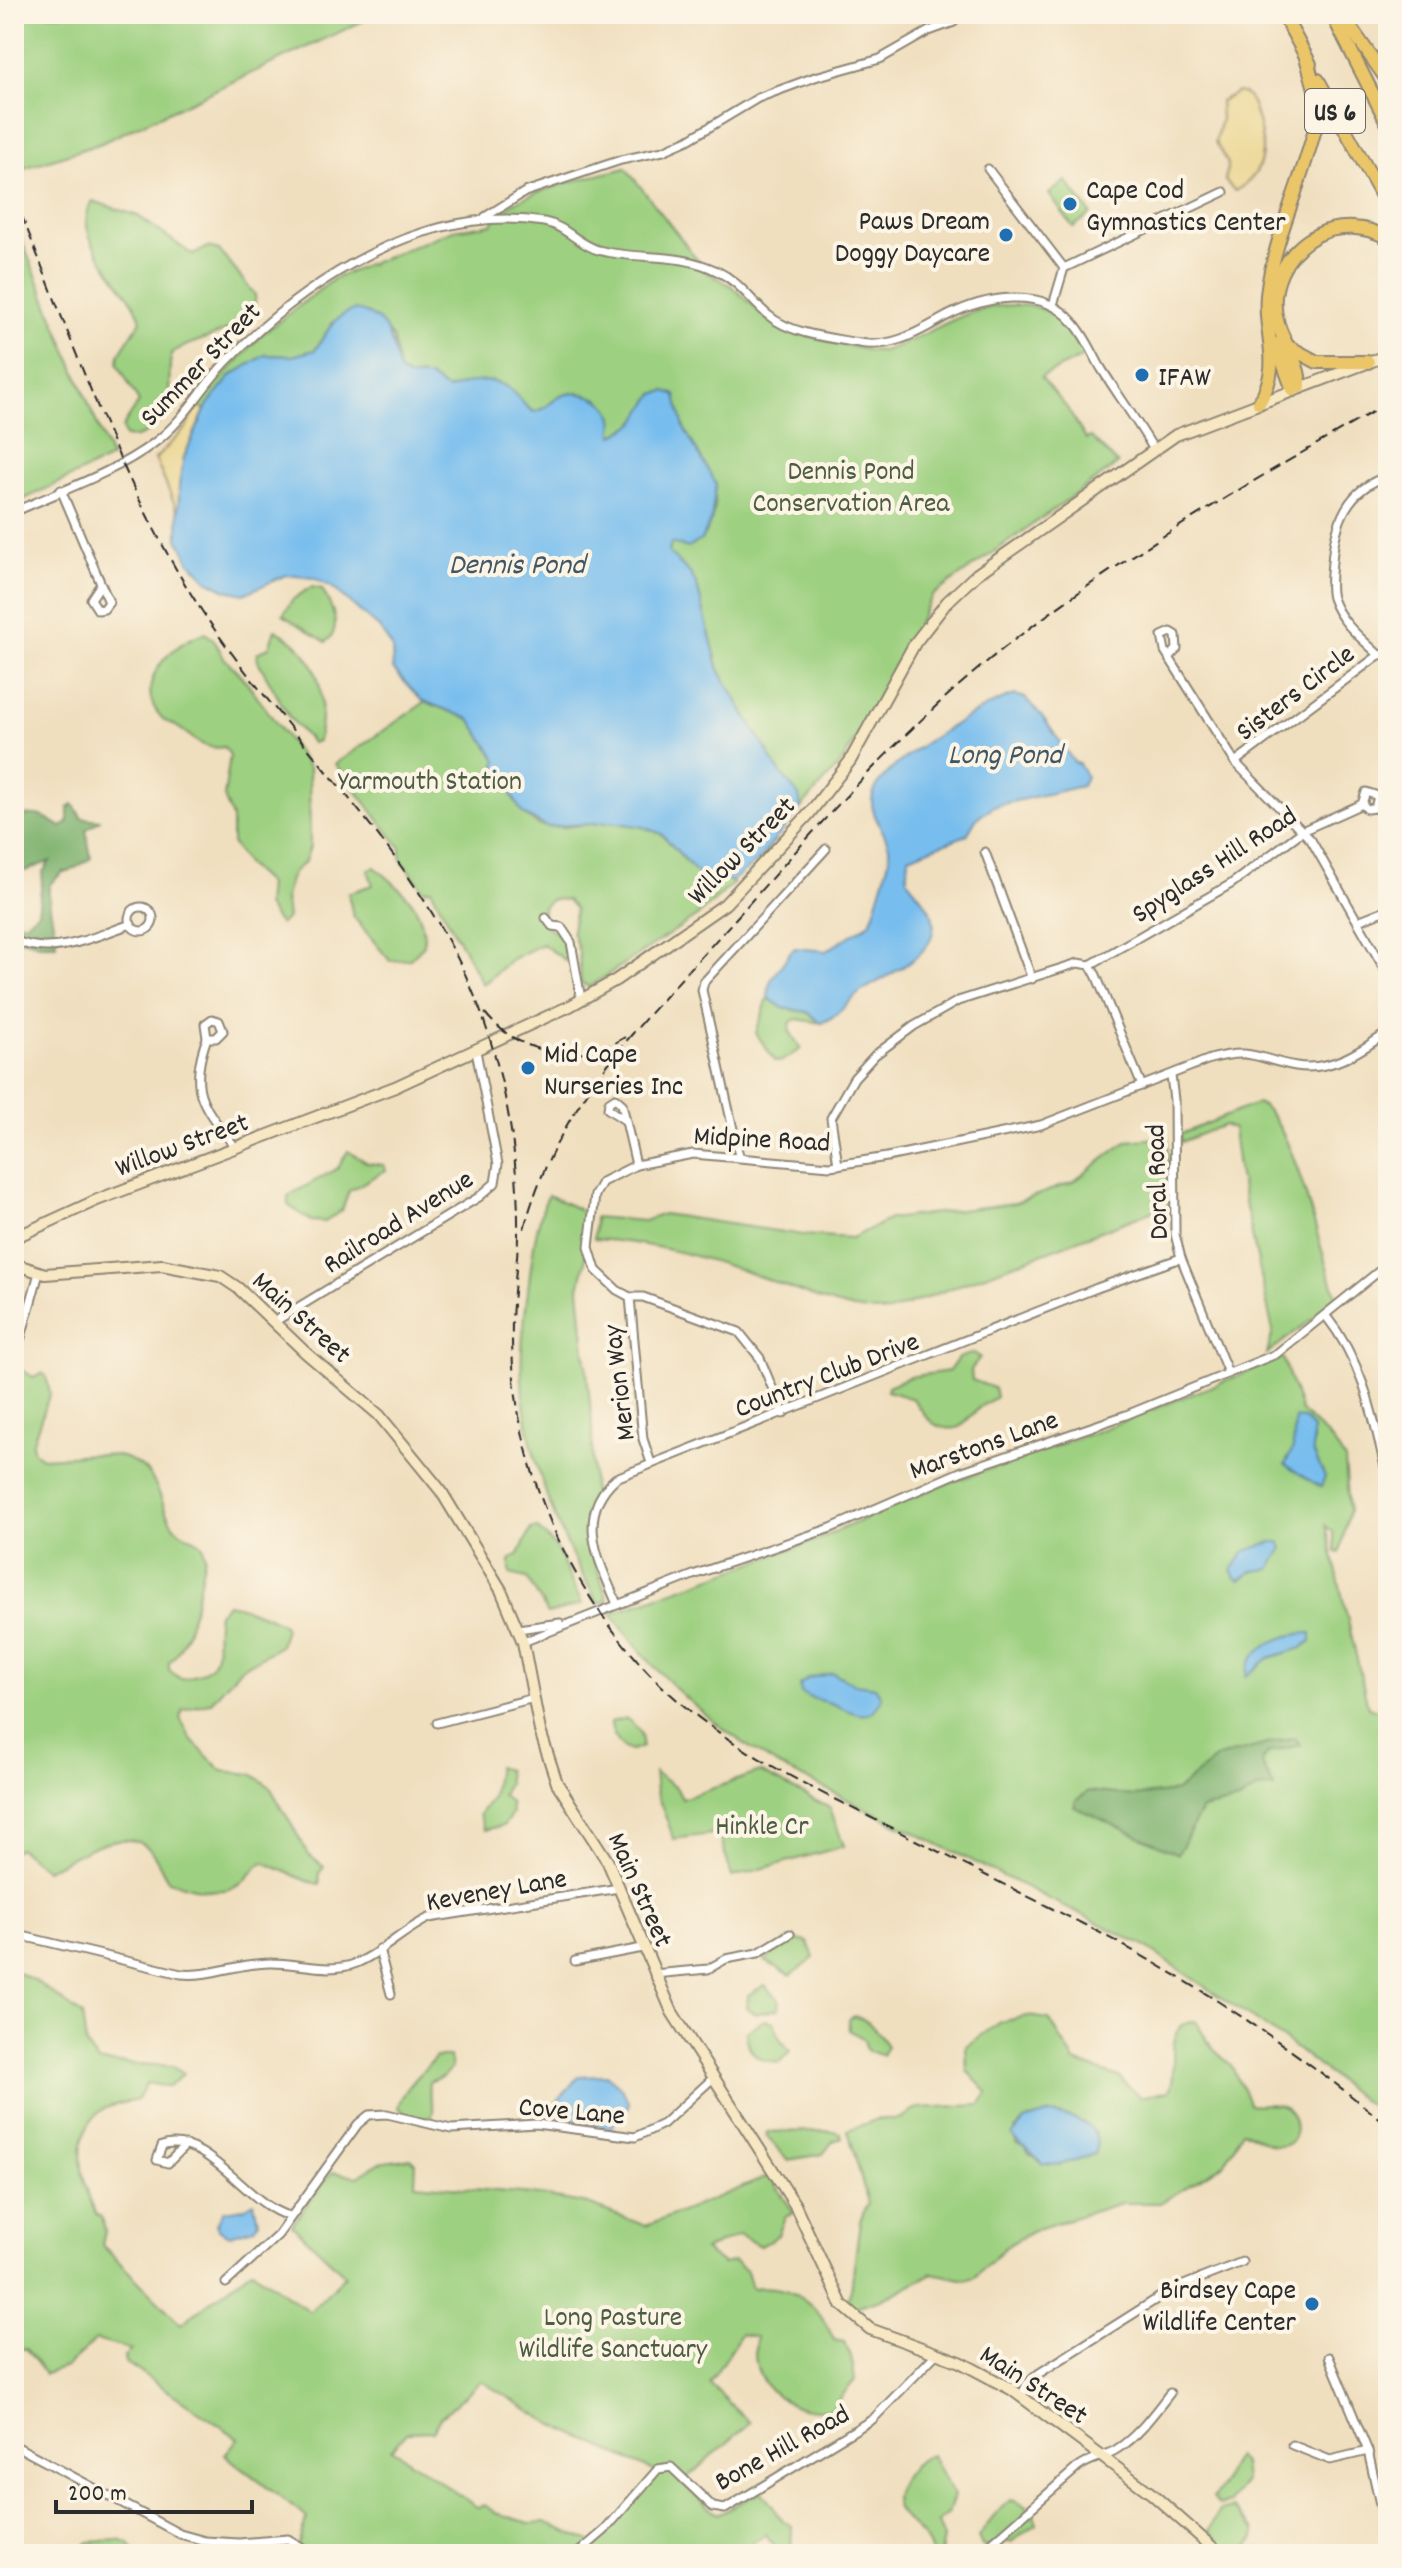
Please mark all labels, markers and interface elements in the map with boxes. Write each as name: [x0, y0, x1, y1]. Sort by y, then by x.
road number: US 6: [1305, 89, 1365, 133]
place label: Cape Cod Gymnastics Center: [1086, 173, 1286, 245]
marker: Cape Cod Gymnastics Center: [1061, 195, 1079, 213]
place label: Paws Dream Doggy Daycare: [835, 204, 990, 276]
marker: Paws Dream Doggy Daycare: [997, 226, 1015, 244]
street label: Summer Street: [133, 295, 273, 438]
place label: IFAW: [1158, 360, 1211, 400]
marker: IFAW: [1133, 366, 1151, 384]
park label: Dennis Pond Conservation Area: [753, 454, 950, 526]
water label: Dennis Pond: [449, 546, 589, 589]
street label: Sisters Circle: [1229, 637, 1365, 753]
water label: Long Pond: [948, 736, 1066, 779]
park label: Yarmouth Station: [338, 764, 522, 804]
street label: Willow Street: [680, 789, 807, 916]
street label: Spyglass Hill Road: [1125, 799, 1306, 936]
place label: Mid Cape Nurseries Inc: [544, 1037, 683, 1109]
marker: Mid Cape Nurseries Inc: [519, 1059, 537, 1077]
street label: Willow Street: [110, 1105, 255, 1190]
street label: Midpine Road: [692, 1118, 831, 1166]
street label: Doral Road: [1138, 1123, 1182, 1240]
street label: Railroad Avenue: [317, 1162, 483, 1286]
street label: Main Street: [241, 1264, 358, 1375]
street label: Merion Way: [595, 1321, 649, 1443]
street label: Country Club Drive: [730, 1324, 926, 1431]
street label: Marstons Lane: [905, 1402, 1065, 1493]
park label: Hinkle Cr: [715, 1809, 809, 1849]
street label: Main Street: [594, 1827, 681, 1955]
street label: Keveney Lane: [423, 1861, 570, 1925]
street label: Cove Lane: [517, 2089, 626, 2139]
place label: Birdsey Cape Wildlife Center: [1143, 2273, 1297, 2345]
marker: Birdsey Cape Wildlife Center: [1303, 2295, 1321, 2313]
park label: Long Pasture Wildlife Sanctuary: [519, 2300, 708, 2372]
street label: Main Street: [970, 2337, 1094, 2437]
street label: Bone Hill Road: [709, 2397, 858, 2504]
scale bar: [56, 2464, 252, 2514]
text: 200 m: [68, 2478, 127, 2512]

